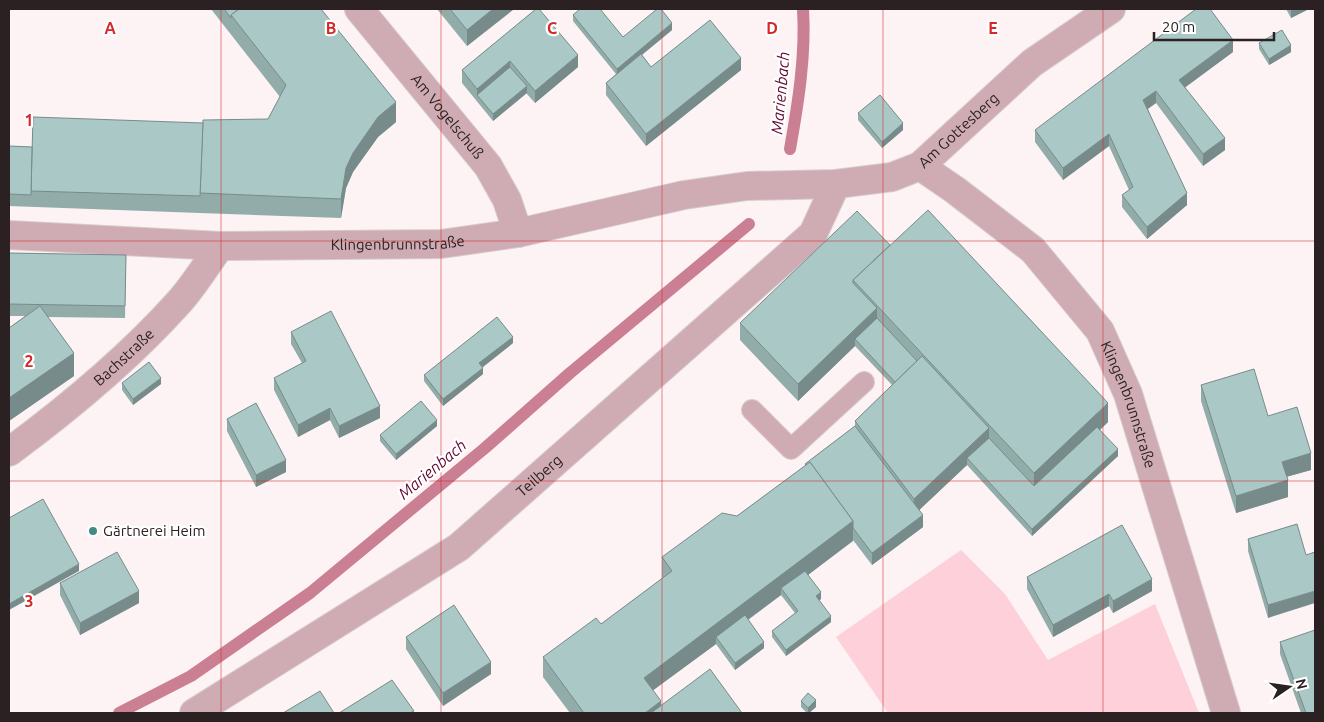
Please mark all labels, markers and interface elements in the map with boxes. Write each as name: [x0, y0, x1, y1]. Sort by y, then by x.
scale bar: [1154, 10, 1274, 42]
text: 20 m: [1162, 18, 1195, 35]
text: A: [104, 19, 116, 37]
text: B: [326, 19, 336, 37]
text: C: [547, 19, 557, 37]
text: D: [766, 19, 778, 37]
text: E: [988, 19, 998, 37]
water label: Marienbach: [767, 51, 793, 135]
street label: Am Vogelschuß: [408, 70, 487, 162]
street label: Am Gottesberg: [915, 89, 1002, 171]
text: 1: [24, 111, 34, 129]
street label: Klingenbrunnstraße: [331, 232, 466, 253]
street label: Bachstraße: [90, 325, 157, 389]
street label: Klingenbrunnstraße: [1098, 338, 1159, 470]
text: 2: [24, 352, 34, 370]
water label: Marienbach: [394, 435, 470, 503]
street label: Teilberg: [513, 451, 565, 500]
place label: Gärtnerei Heim: [103, 522, 205, 539]
marker: Gärtnerei Heim: [87, 525, 99, 537]
text: 3: [24, 592, 34, 610]
north arrow: [1264, 662, 1314, 712]
text: N: [1293, 677, 1311, 691]

